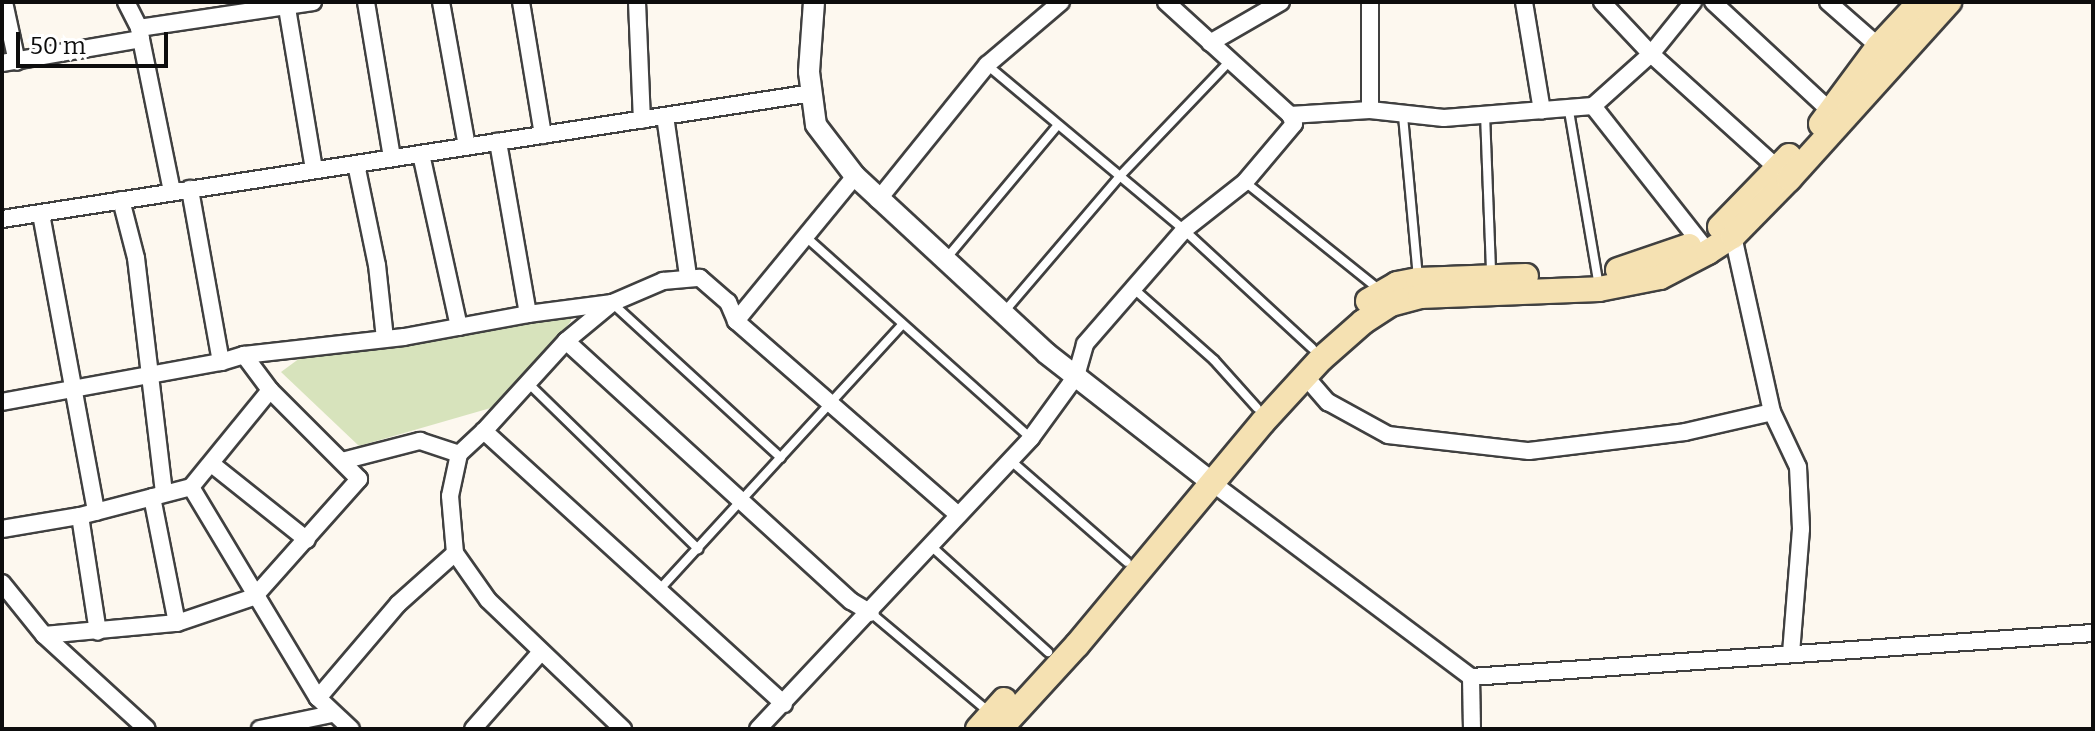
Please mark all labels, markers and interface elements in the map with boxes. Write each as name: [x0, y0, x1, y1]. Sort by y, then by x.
scale bar: [20, 16, 172, 66]
text: 50 m: [30, 32, 86, 60]

